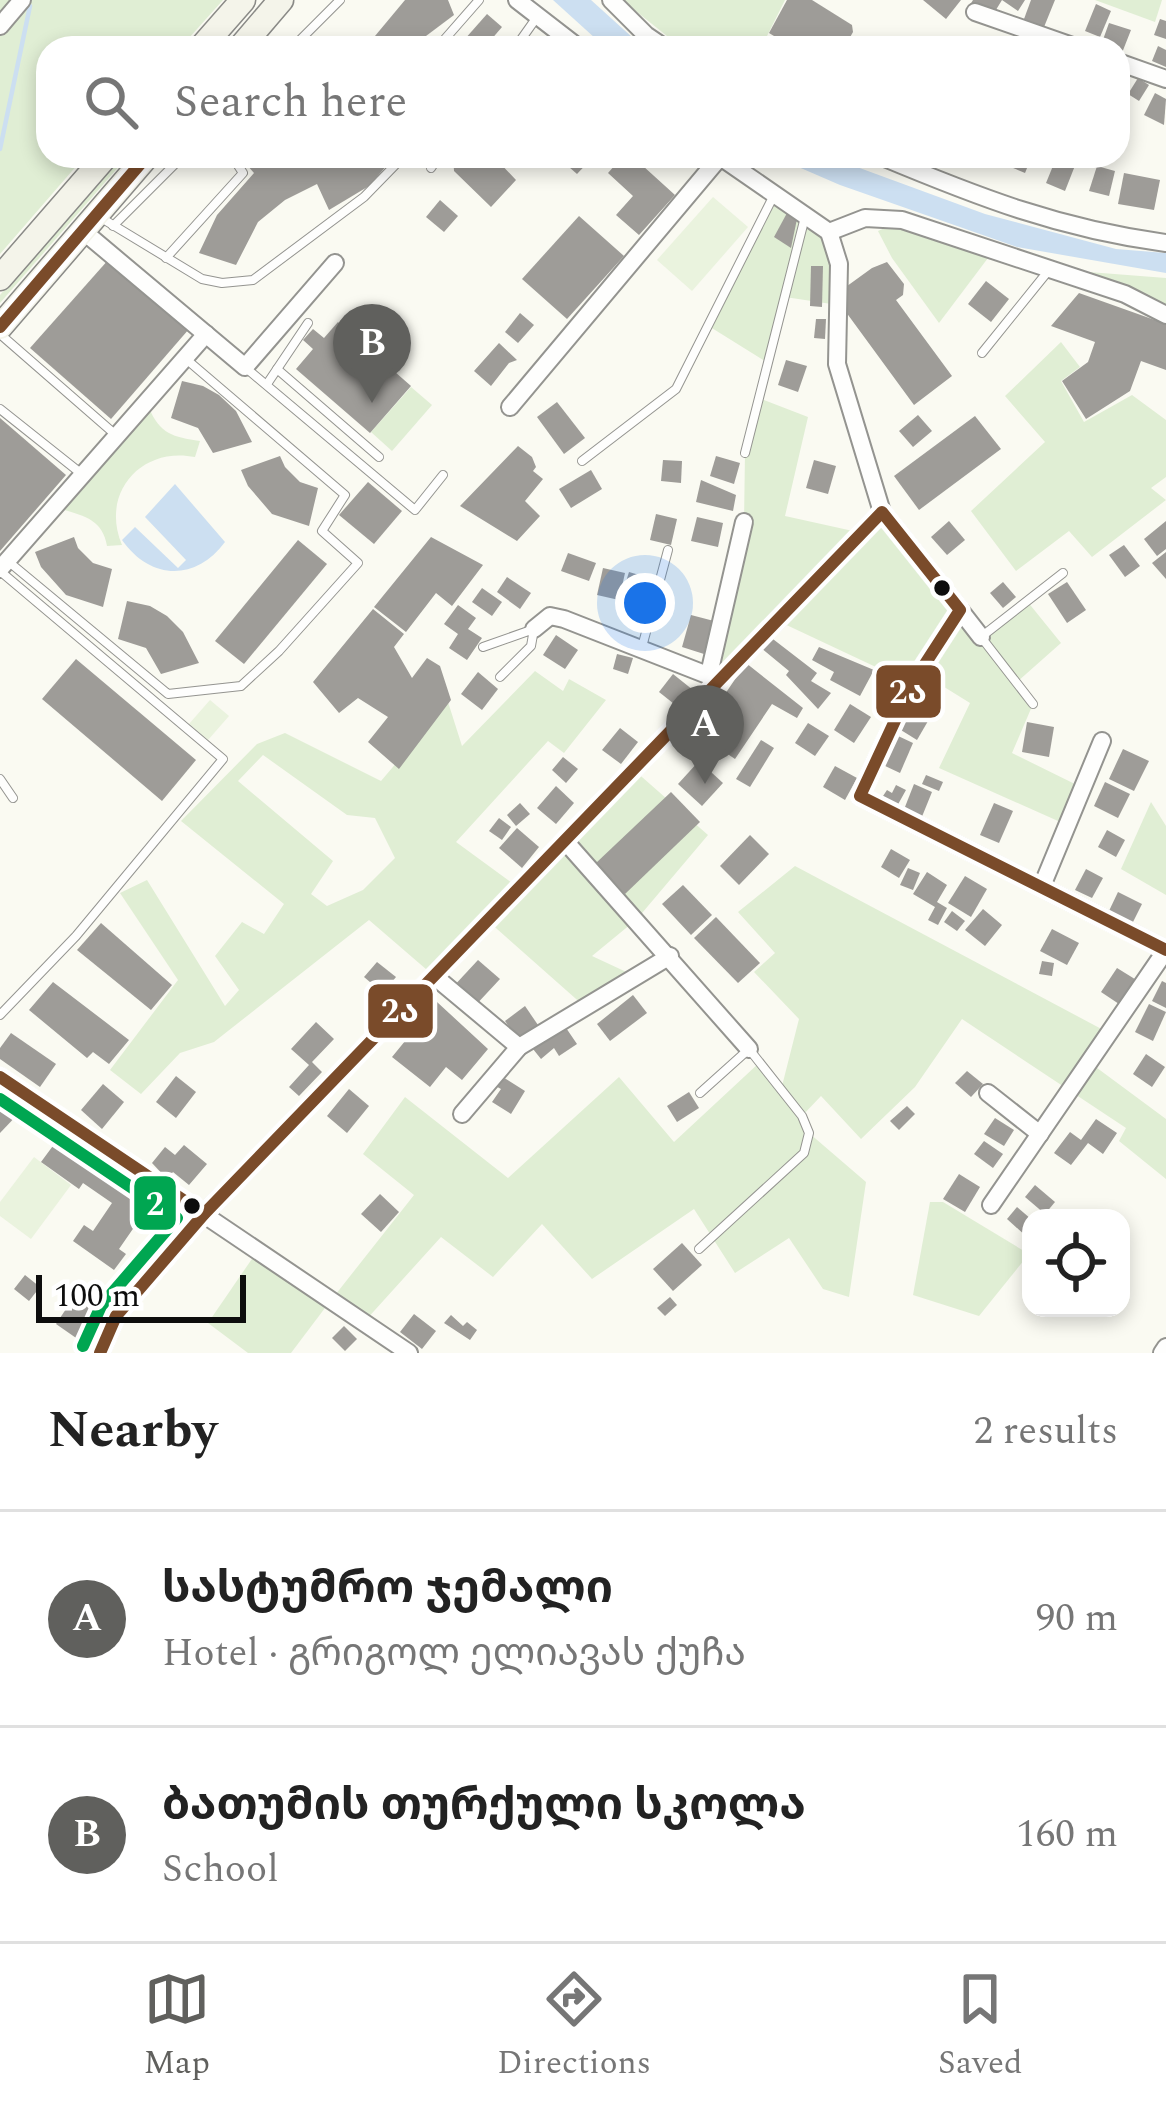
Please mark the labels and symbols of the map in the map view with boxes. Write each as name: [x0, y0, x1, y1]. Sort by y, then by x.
pin: B: [333, 304, 411, 403]
your location: [615, 573, 675, 633]
unlabelled marker: [931, 577, 953, 599]
line badge: 2ა: [874, 663, 943, 720]
text: 2ა: [889, 668, 927, 718]
pin: A: [666, 685, 744, 784]
line badge: 2ა: [366, 982, 435, 1040]
text: 2ა: [381, 987, 419, 1037]
line badge: 2: [132, 1174, 178, 1232]
text: 2: [146, 1180, 164, 1230]
unlabelled marker: [181, 1195, 203, 1217]
scale bar: [36, 1269, 246, 1322]

